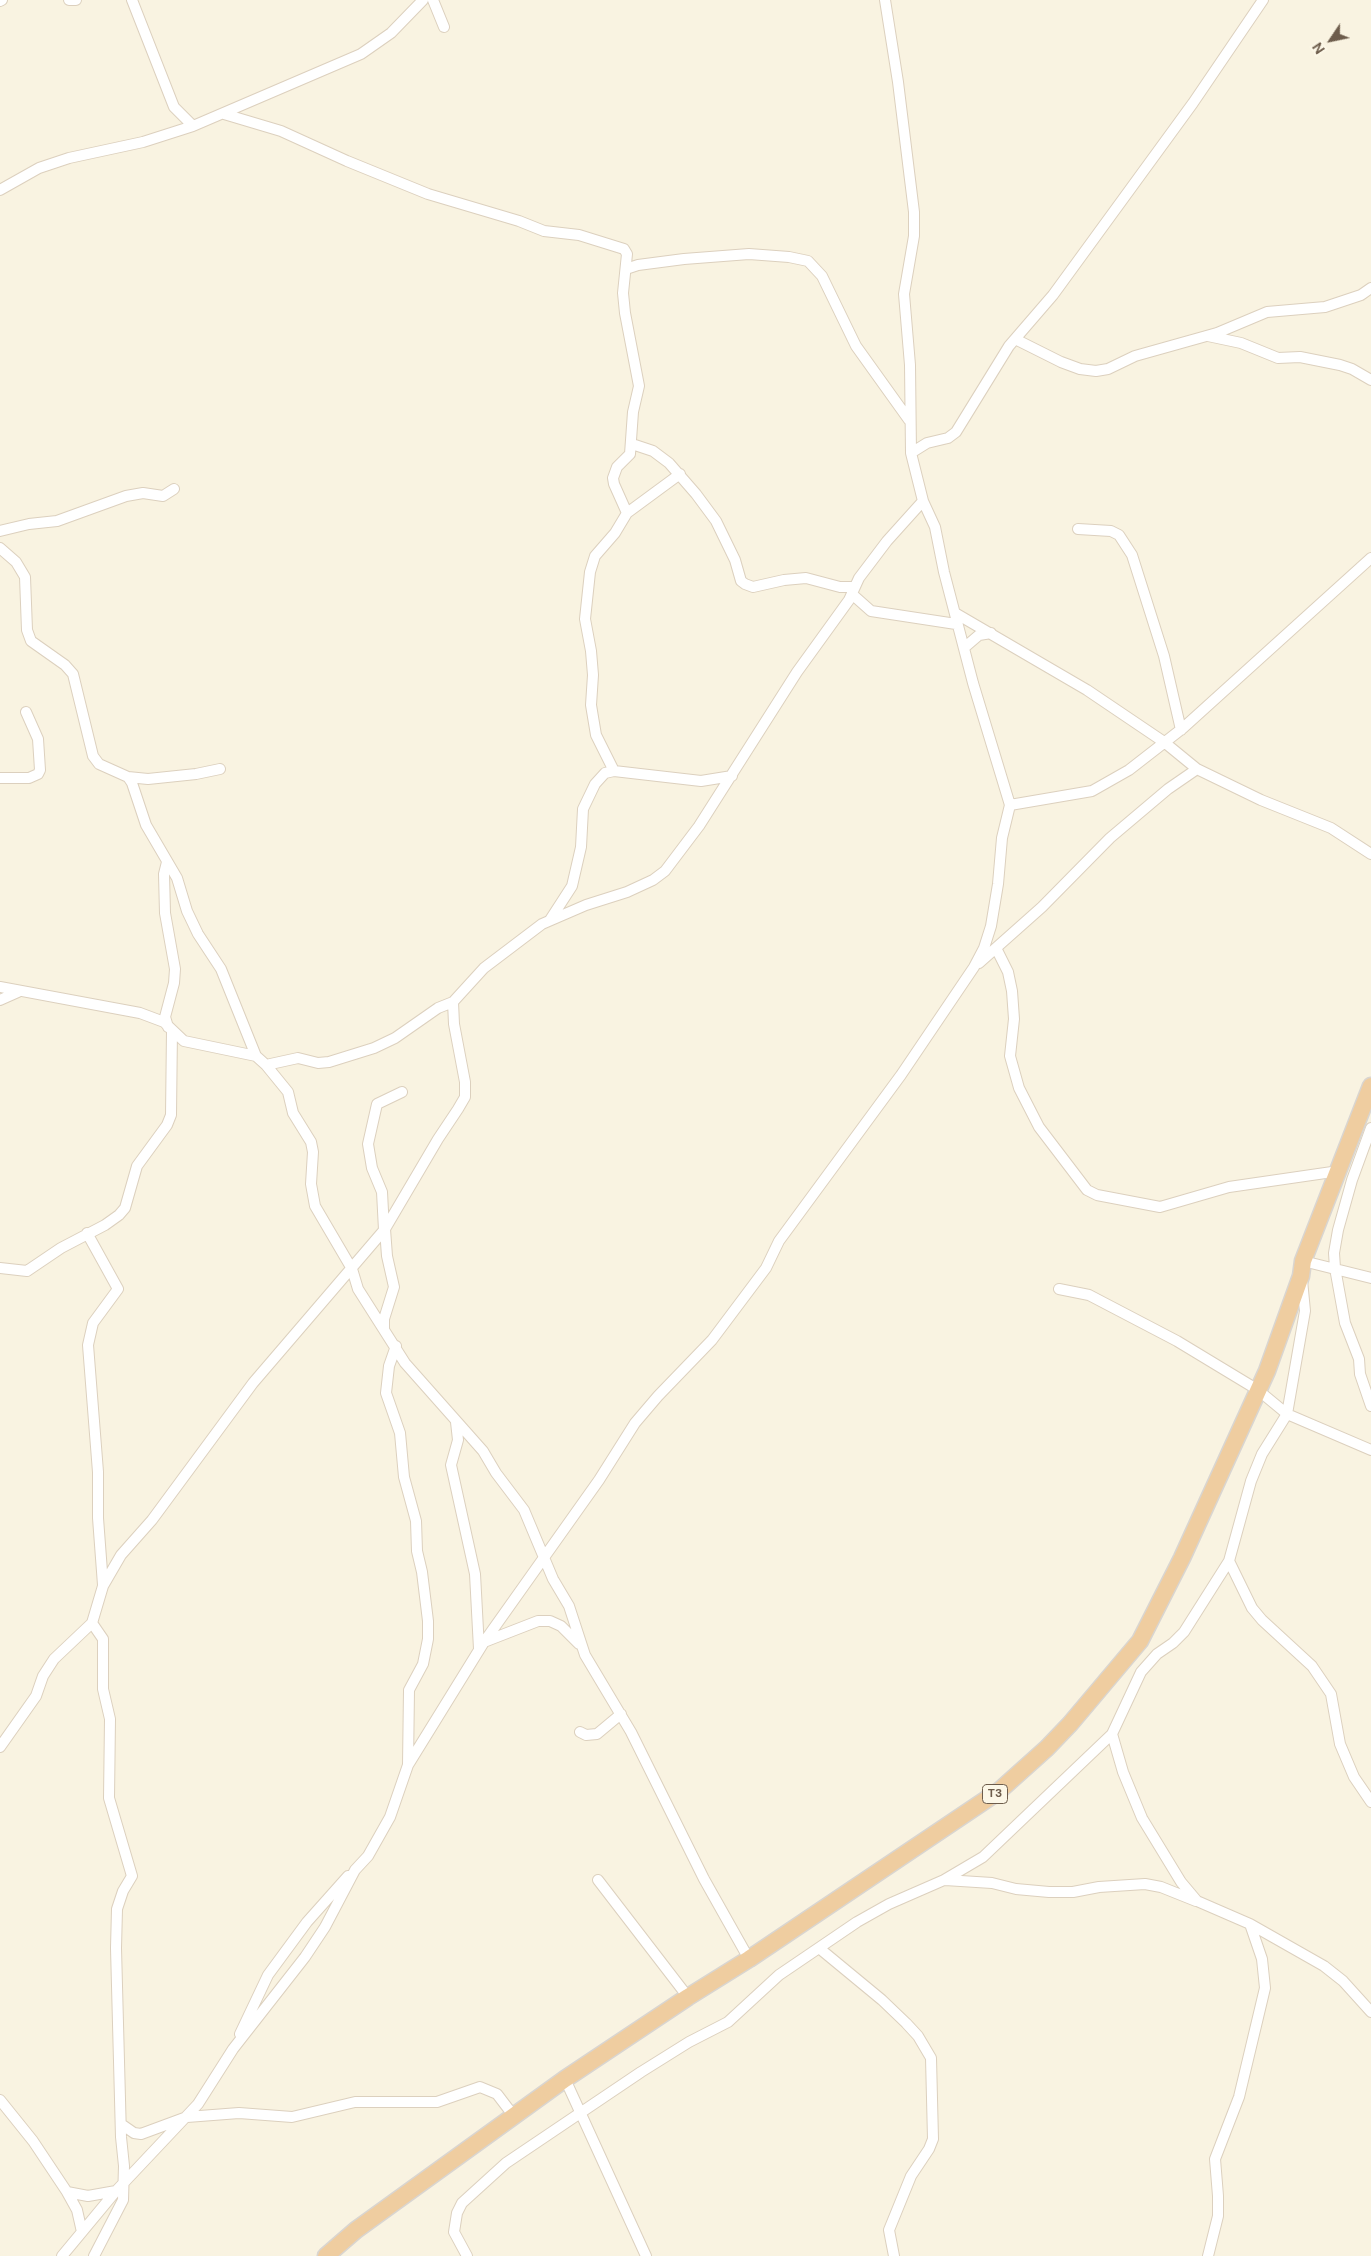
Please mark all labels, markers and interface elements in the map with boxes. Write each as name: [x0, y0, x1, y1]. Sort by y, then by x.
north arrow: [1306, 15, 1356, 65]
text: N: [1308, 39, 1329, 58]
road number: T3: [982, 1785, 1008, 1804]

